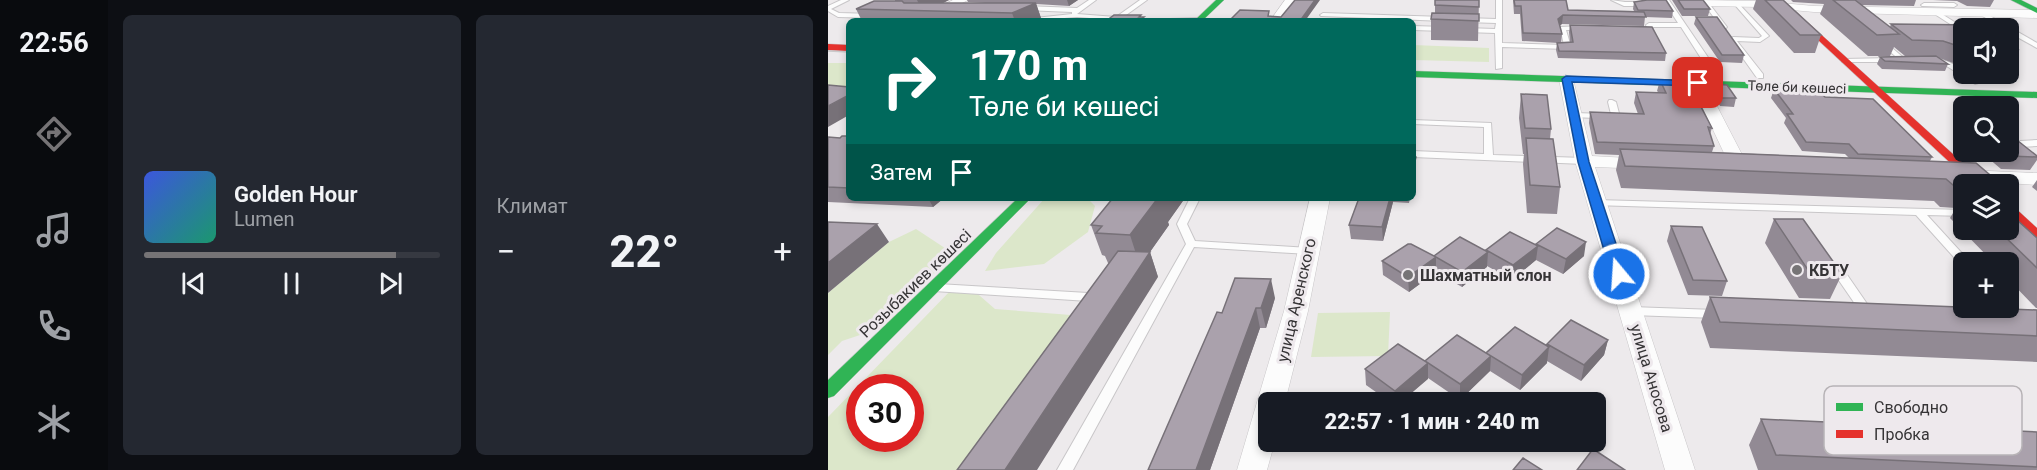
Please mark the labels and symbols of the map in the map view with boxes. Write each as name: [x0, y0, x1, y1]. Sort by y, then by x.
pin: [1672, 57, 1723, 108]
street label: Төле би көшесі: [1747, 77, 1847, 97]
street label: Розыбакиев көшесі: [856, 225, 975, 342]
street label: улица Аренского: [1273, 236, 1320, 364]
position arrow: [1587, 242, 1651, 306]
place label: КБТУ: [1809, 261, 1849, 280]
marker: КБТУ: [1790, 263, 1804, 277]
place label: Шахматный слон: [1420, 266, 1552, 285]
marker: Шахматный слон: [1401, 268, 1415, 282]
street label: улица Аносова: [1626, 322, 1677, 434]
speed limit sign: 30: [846, 374, 924, 452]
legend: [1824, 386, 2022, 455]
text: Свободно: [1874, 398, 1948, 417]
text: Пробка: [1874, 425, 1930, 444]

